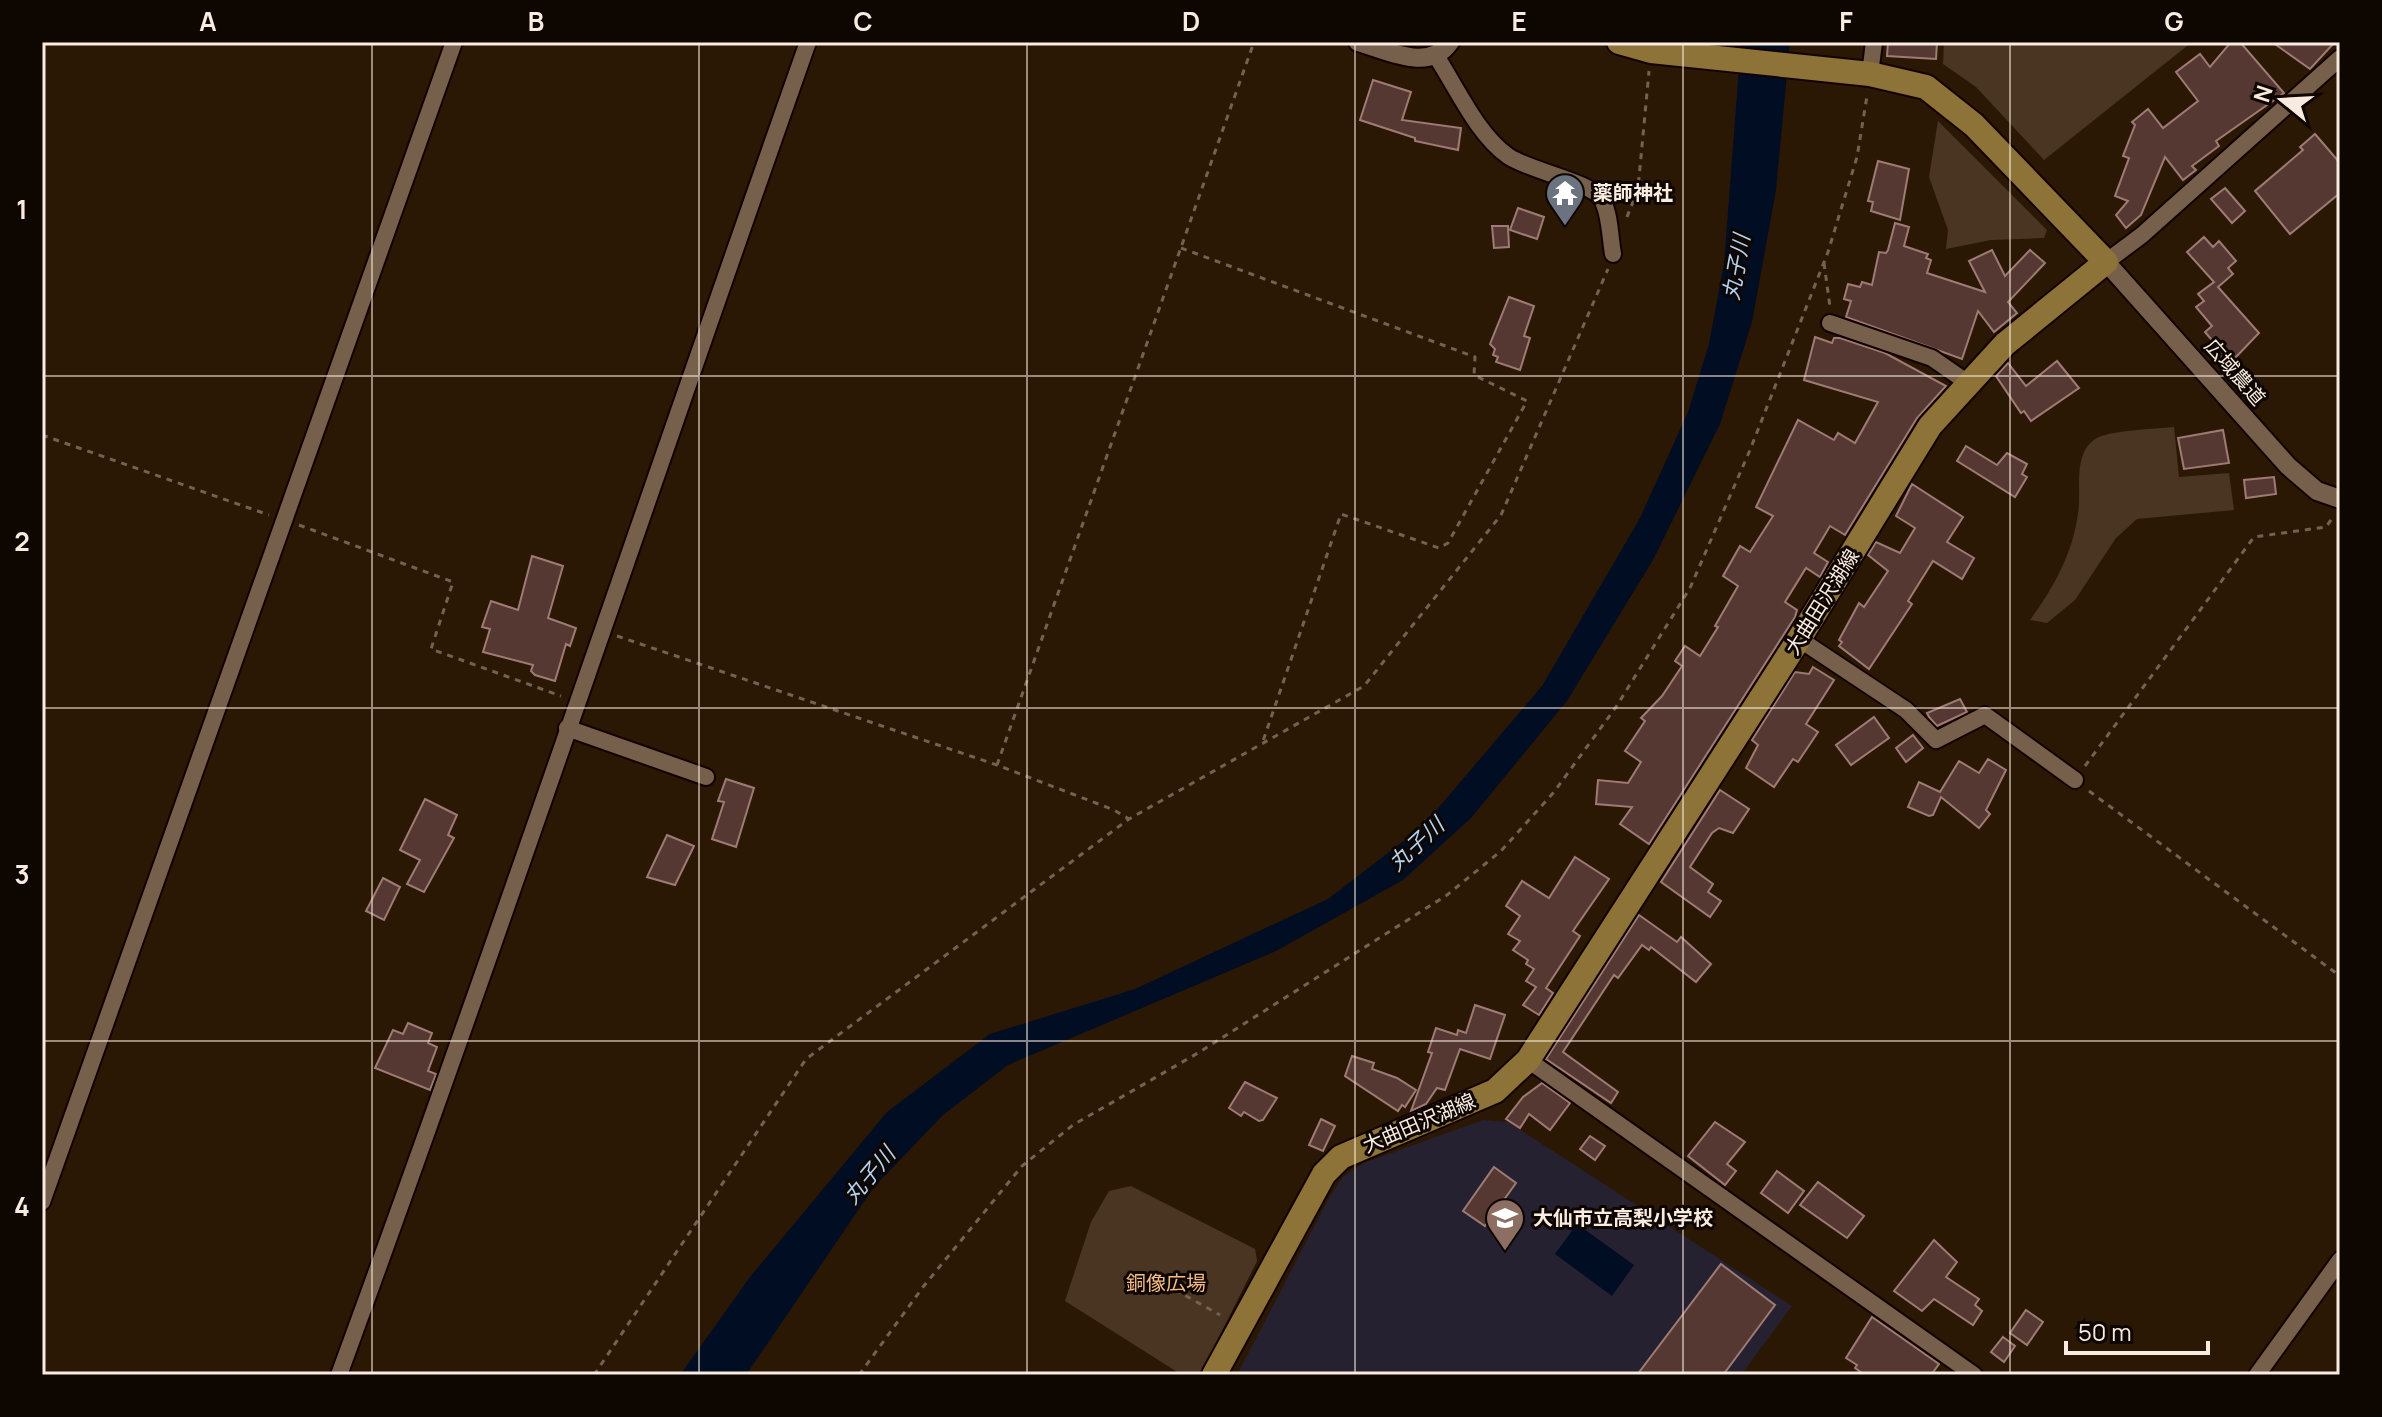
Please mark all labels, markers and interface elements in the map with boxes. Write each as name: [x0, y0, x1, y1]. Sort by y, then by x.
text: A: [199, 3, 217, 39]
text: B: [528, 3, 544, 39]
text: C: [853, 3, 873, 39]
text: D: [1182, 3, 1200, 39]
text: E: [1511, 3, 1527, 39]
text: F: [1839, 3, 1853, 39]
text: G: [2164, 3, 2184, 39]
north arrow: [2242, 60, 2322, 140]
text: N: [2246, 82, 2280, 106]
temple icon: 薬師神社: [1544, 172, 1586, 227]
place label: 薬師神社: [1593, 179, 1673, 206]
text: 1: [16, 191, 28, 227]
water label: 丸子川: [1715, 230, 1757, 302]
street label: 広域農道: [2199, 333, 2272, 411]
text: 2: [14, 523, 30, 559]
street label: 大曲田沢湖線: [1778, 544, 1865, 660]
water label: 丸子川: [1382, 809, 1452, 877]
text: 3: [14, 856, 30, 892]
street label: 大曲田沢湖線: [1358, 1087, 1479, 1158]
water label: 丸子川: [836, 1139, 903, 1210]
text: 4: [14, 1188, 30, 1224]
school or university icon: 大仙市立高梨小学校: [1484, 1197, 1526, 1252]
place label: 大仙市立高梨小学校: [1533, 1204, 1713, 1231]
park label: 銅像広場: [1126, 1269, 1206, 1296]
scale bar: [2066, 1305, 2208, 1355]
text: 50 m: [2078, 1315, 2132, 1348]

